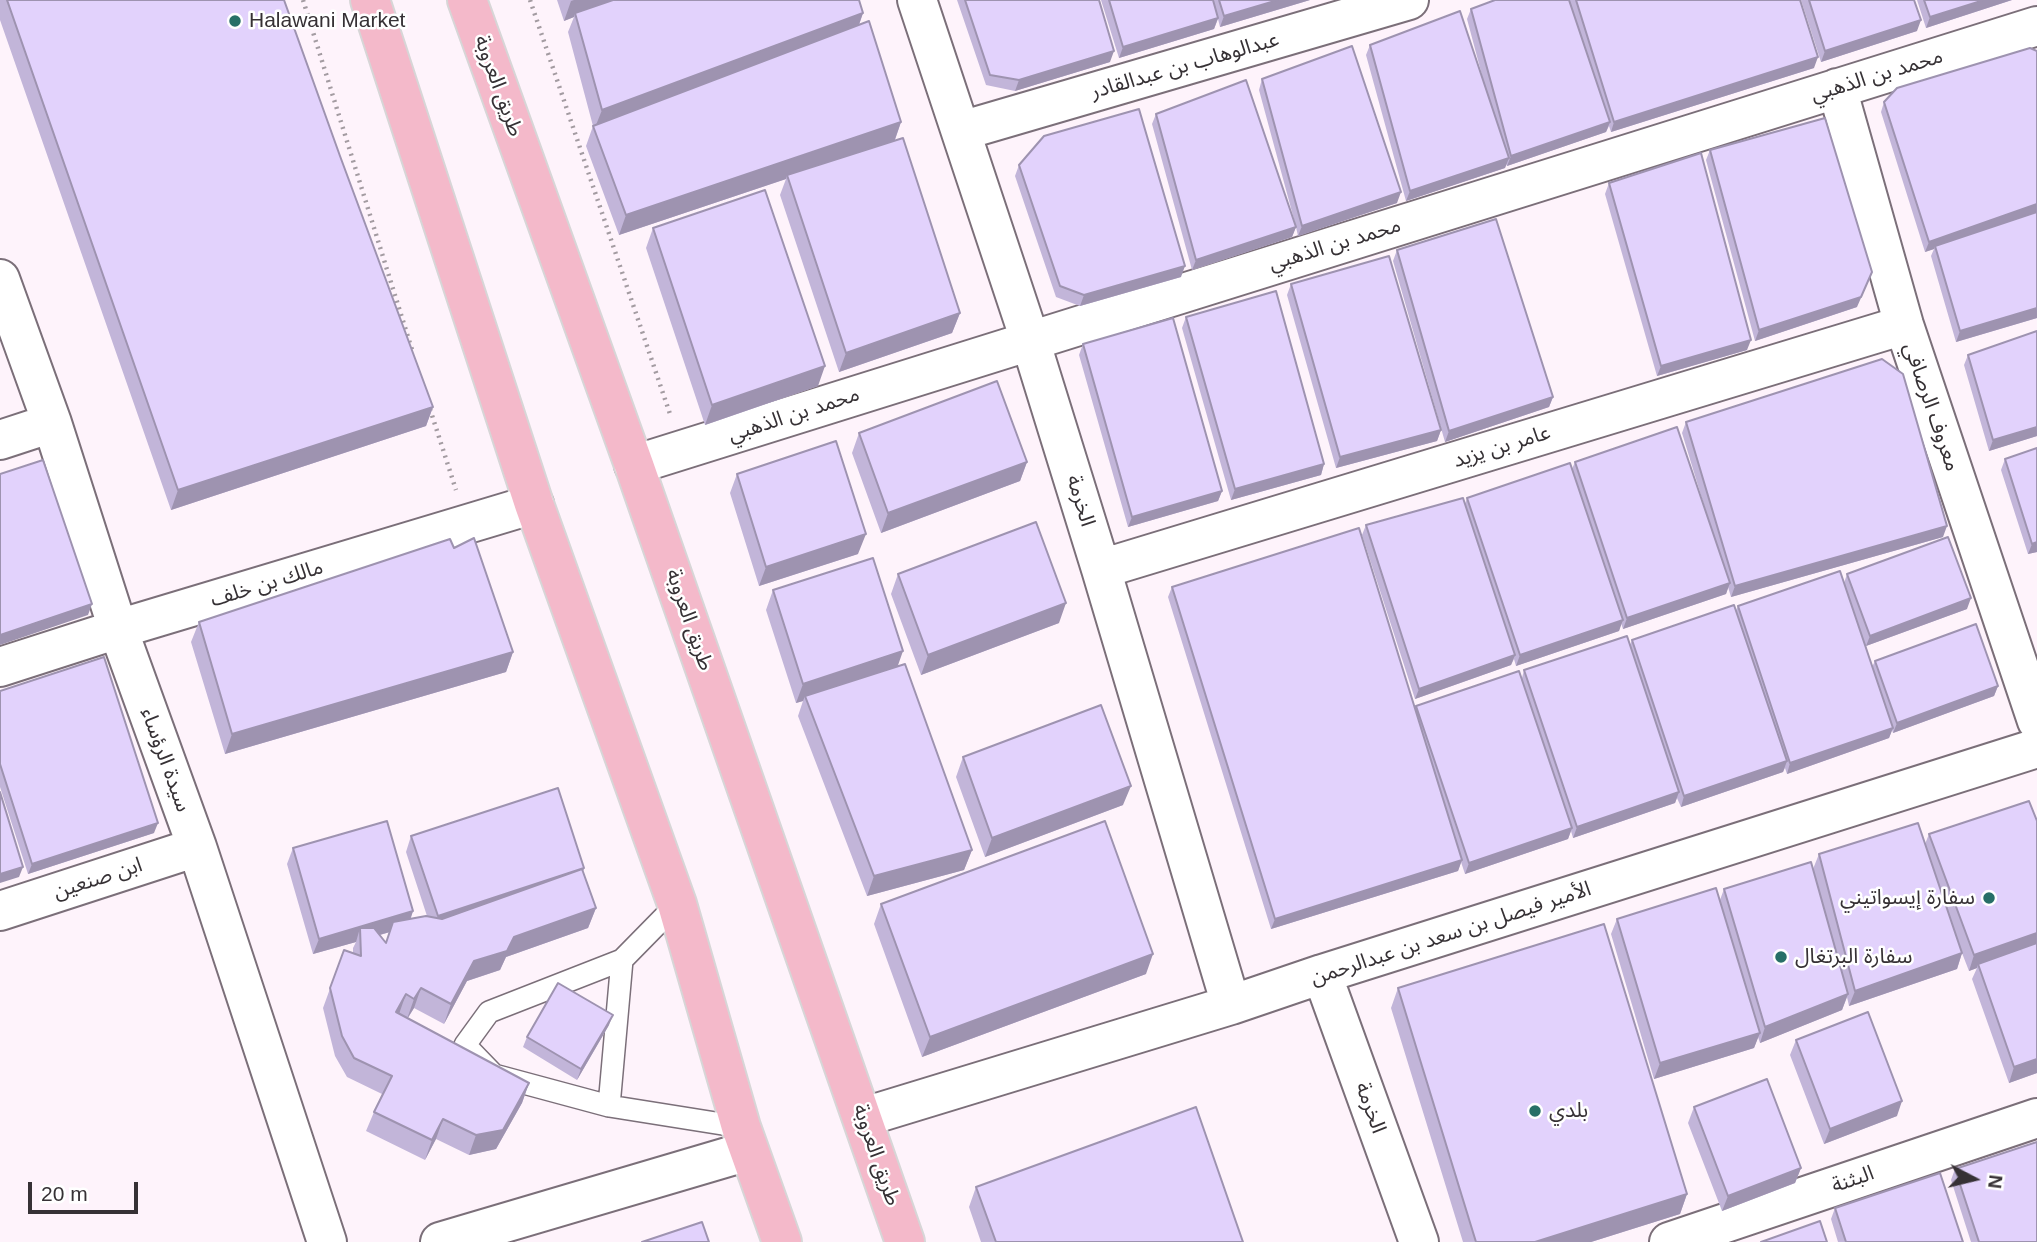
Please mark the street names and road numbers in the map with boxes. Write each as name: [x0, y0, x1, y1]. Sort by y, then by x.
street label: عبدالوهاب بن عبدالقادر: [1088, 27, 1282, 105]
street label: طريق العروبة: [468, 32, 528, 140]
street label: محمد بن الذهبي: [1808, 44, 1946, 108]
street label: محمد بن الذهبي: [1266, 213, 1404, 277]
street label: معروف الرصافي: [1897, 339, 1965, 475]
street label: محمد بن الذهبي: [725, 382, 863, 448]
street label: عامر بن يزيد: [1450, 420, 1554, 474]
street label: الخرمة: [1060, 472, 1100, 530]
street label: مالك بن خلف: [208, 555, 326, 613]
street label: طريق العروبة: [660, 566, 718, 674]
street label: سيدة الرؤساء: [134, 704, 196, 816]
street label: ابن صنعين: [50, 853, 146, 905]
street label: الأمير فيصل بن سعد بن عبدالرحمن: [1308, 877, 1594, 991]
street label: الخرمة: [1349, 1079, 1391, 1137]
street label: طريق العروبة: [847, 1101, 905, 1209]
street label: البثنة: [1829, 1161, 1877, 1199]

